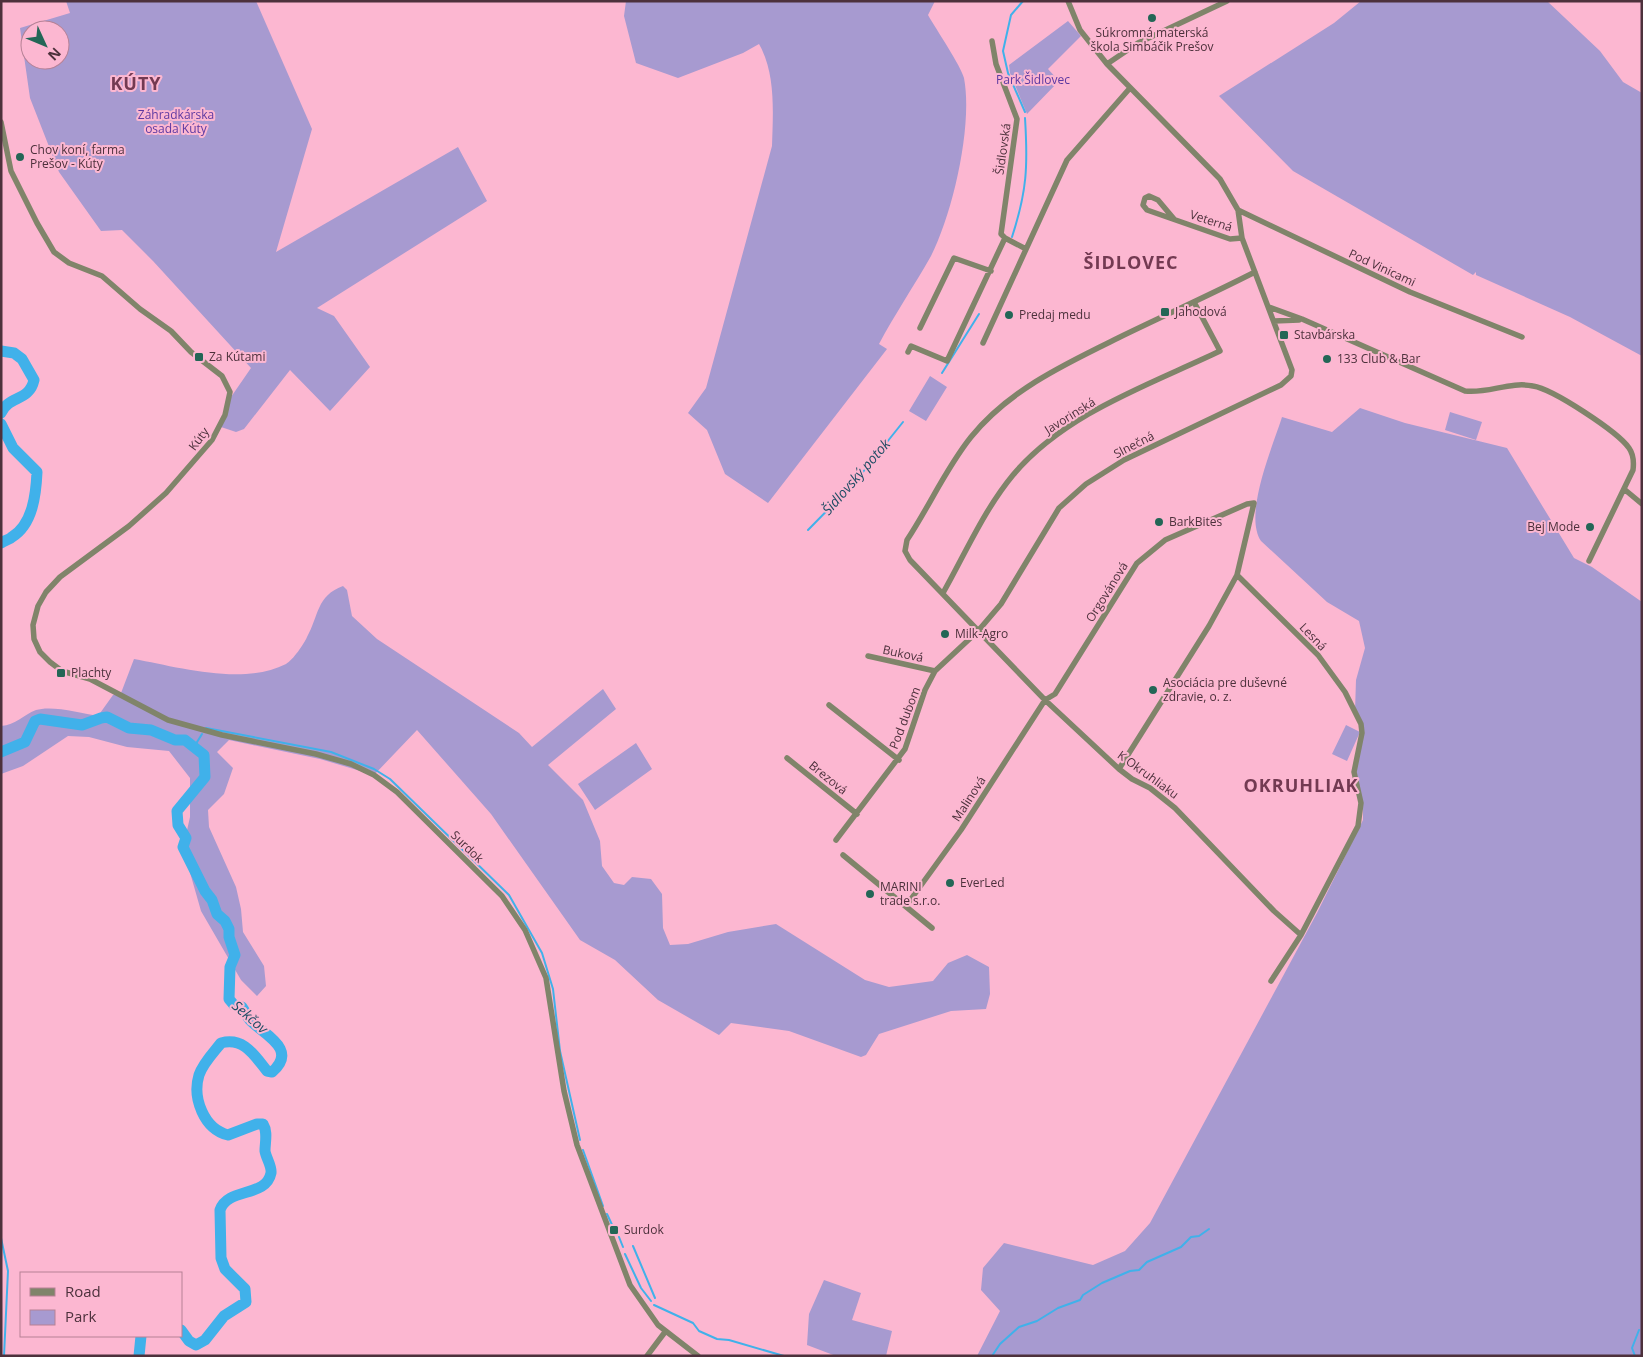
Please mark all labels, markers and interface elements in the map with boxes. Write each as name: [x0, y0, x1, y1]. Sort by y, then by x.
marker: Súkromná materská škola Simbáčik Prešov: [1146, 12, 1158, 24]
north arrow: [20, 20, 70, 70]
place label: Súkromná materská škola Simbáčik Prešov: [1091, 24, 1213, 55]
text: N: [44, 44, 66, 65]
district label: KÚTY: [110, 71, 162, 95]
park label: Park Šidlovec: [996, 71, 1070, 88]
park label: Záhradkárska osada Kúty: [138, 106, 214, 137]
street label: Šidlovská: [990, 122, 1015, 176]
place label: Chov koní, farma Prešov - Kúty: [30, 141, 125, 172]
marker: Chov koní, farma Prešov - Kúty: [14, 151, 26, 163]
street label: Veterná: [1188, 206, 1235, 235]
street label: Pod Vinicami: [1346, 245, 1418, 290]
district label: ŠIDLOVEC: [1084, 250, 1178, 274]
place label: Jahodová: [1174, 303, 1227, 320]
place label: Predaj medu: [1019, 306, 1091, 323]
marker: Jahodová: [1159, 306, 1171, 318]
marker: Predaj medu: [1003, 309, 1015, 321]
place label: Stavbárska: [1294, 326, 1355, 343]
marker: Stavbárska: [1278, 329, 1290, 341]
place label: Za Kútami: [209, 348, 265, 365]
place label: 133 Club & Bar: [1337, 350, 1420, 367]
marker: Za Kútami: [193, 351, 205, 363]
marker: 133 Club & Bar: [1321, 353, 1333, 365]
street label: Javorinská: [1040, 393, 1098, 438]
street label: Kúty: [184, 423, 214, 454]
street label: Slnečná: [1111, 427, 1157, 462]
water label: Šidlovský potok: [817, 434, 895, 519]
place label: BarkBites: [1169, 513, 1222, 530]
marker: BarkBites: [1153, 516, 1165, 528]
place label: Bej Mode: [1527, 518, 1580, 535]
marker: Bej Mode: [1584, 521, 1596, 533]
street label: Orgovánová: [1081, 558, 1132, 625]
street label: Lesná: [1296, 619, 1331, 654]
place label: Milk-Agro: [955, 625, 1008, 642]
marker: Milk-Agro: [939, 628, 951, 640]
street label: Buková: [881, 641, 925, 666]
place label: Plachty: [71, 664, 112, 681]
marker: Plachty: [55, 667, 67, 679]
place label: Asociácia pre duševné zdravie, o. z.: [1163, 674, 1287, 705]
street label: Pod dubom: [885, 684, 924, 751]
marker: Asociácia pre duševné zdravie, o. z.: [1147, 684, 1159, 696]
street label: K Okruhliaku: [1114, 747, 1182, 803]
street label: Brezová: [806, 757, 851, 798]
street label: Malinová: [948, 773, 990, 825]
district label: OKRUHLIAK: [1243, 773, 1359, 797]
street label: Surdok: [447, 827, 488, 867]
place label: EverLed: [960, 874, 1005, 891]
marker: EverLed: [944, 877, 956, 889]
place label: MARINI trade s.r.o.: [880, 878, 940, 909]
marker: MARINI trade s.r.o.: [864, 888, 876, 900]
water label: Sekčov: [228, 996, 273, 1038]
place label: Surdok: [624, 1221, 664, 1238]
marker: Surdok: [608, 1224, 620, 1236]
legend: [20, 1272, 182, 1337]
text: Road: [65, 1281, 101, 1301]
text: Park: [65, 1306, 96, 1326]

